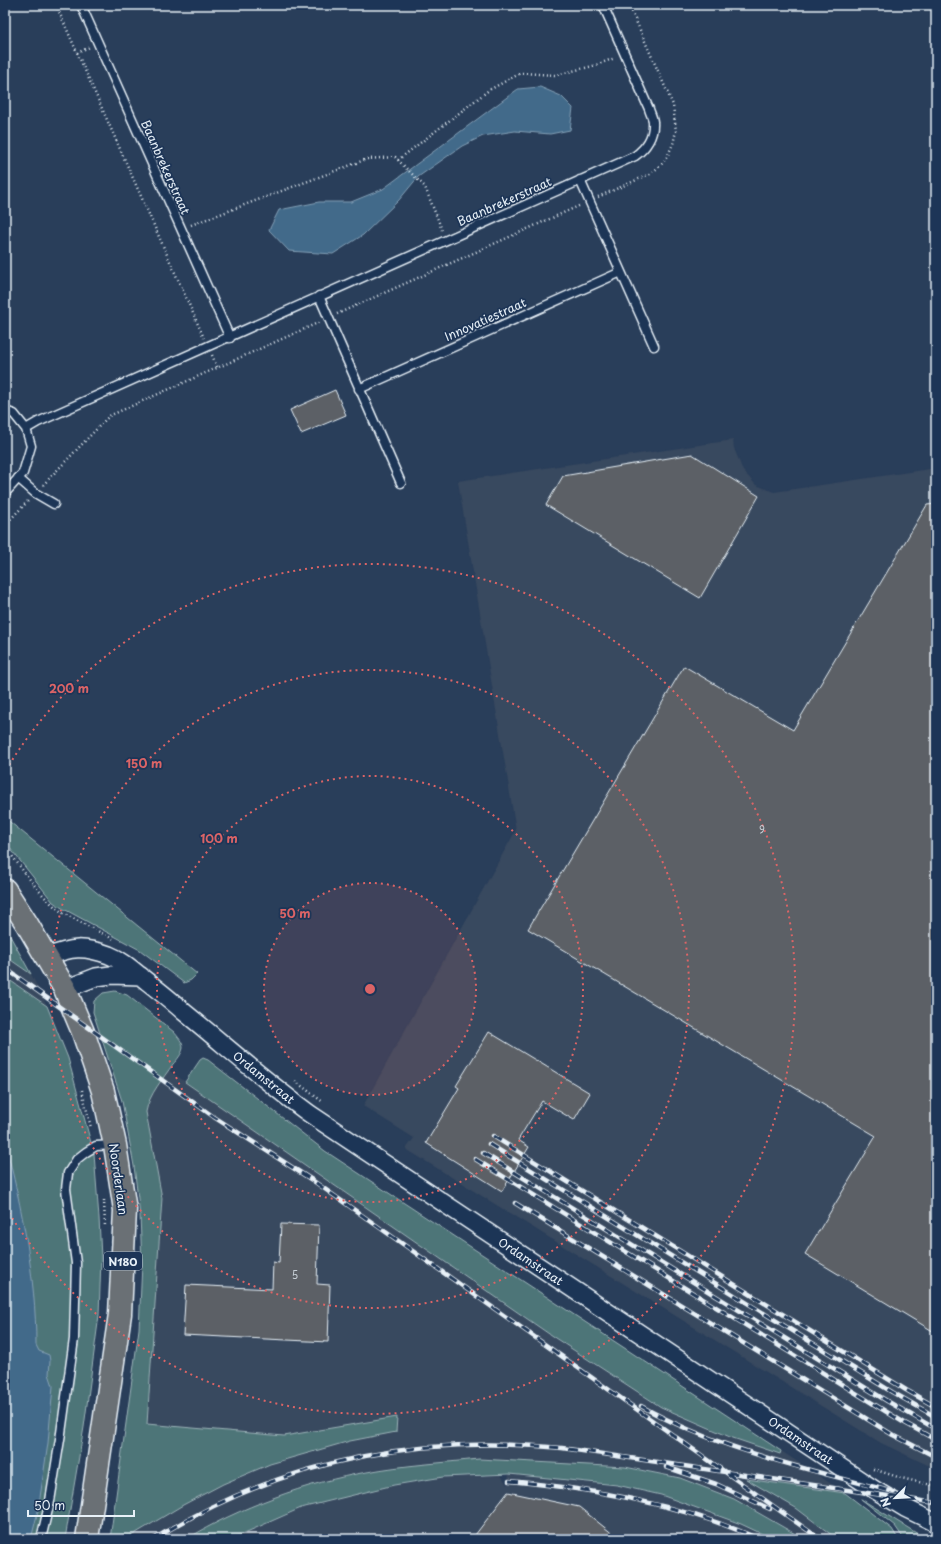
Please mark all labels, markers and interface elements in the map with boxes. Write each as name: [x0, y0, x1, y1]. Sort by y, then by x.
street label: Baanbrekerstraat: [137, 117, 195, 217]
street label: Baanbrekerstraat: [454, 172, 554, 230]
street label: Innovatiestraat: [441, 293, 529, 345]
text: 200 m: [49, 679, 89, 697]
text: 150 m: [126, 754, 162, 772]
house number: 9: [759, 822, 765, 837]
text: 100 m: [200, 829, 238, 847]
text: 50 m: [279, 904, 311, 922]
centre of rings: [363, 982, 377, 996]
street label: Ordamstraat: [229, 1046, 299, 1108]
street label: Noorderlaan: [105, 1142, 133, 1216]
street label: Ordamstraat: [495, 1233, 567, 1289]
road number: N180: [104, 1252, 142, 1270]
house number: 5: [292, 1267, 298, 1282]
street label: Ordamstraat: [765, 1412, 837, 1468]
north arrow: [875, 1478, 915, 1518]
scale bar: [28, 1492, 134, 1518]
text: N: [876, 1495, 895, 1510]
text: 50 m: [34, 1496, 65, 1514]

